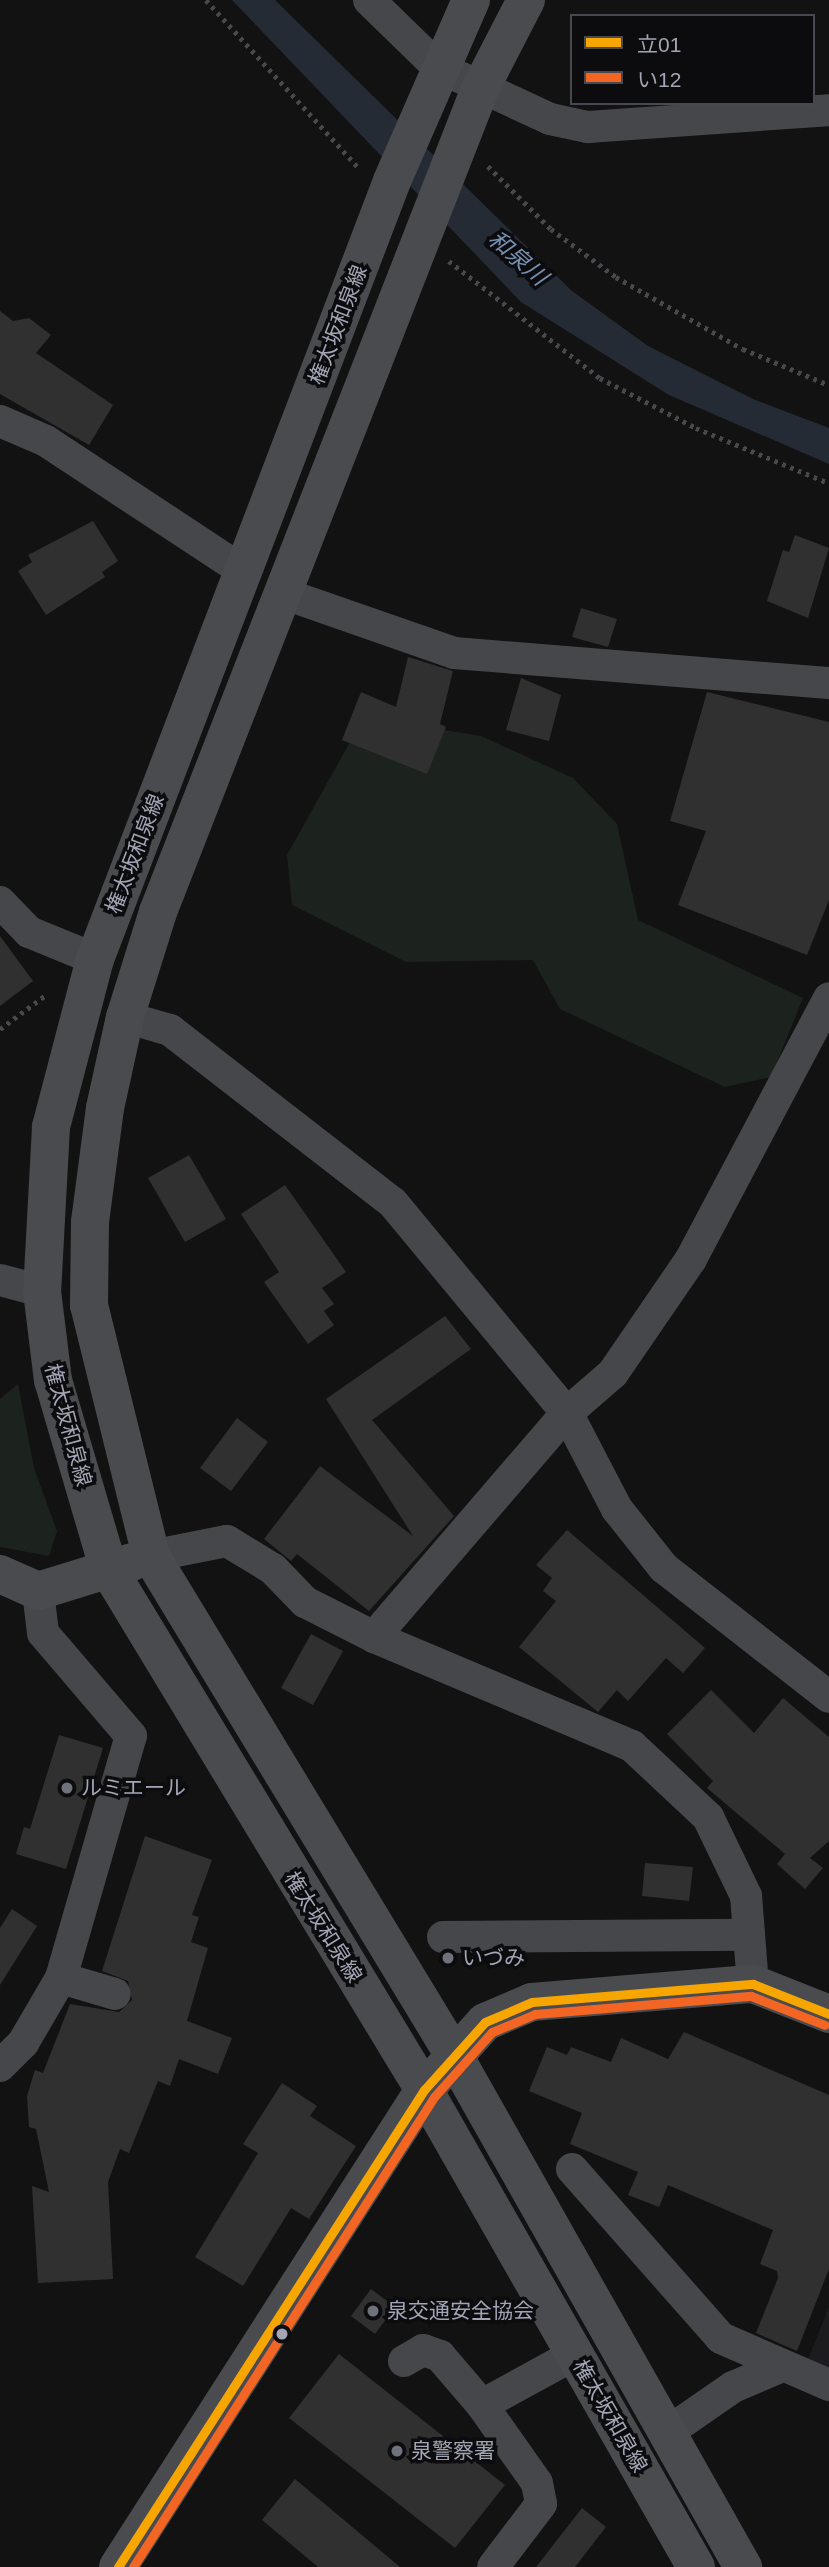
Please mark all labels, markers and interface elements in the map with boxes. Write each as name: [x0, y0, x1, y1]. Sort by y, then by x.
legend: [570, 14, 815, 105]
text: 立01: [637, 33, 681, 56]
text: い12: [637, 68, 681, 91]
water label: 和泉川: [483, 225, 553, 291]
street label: 権太坂和泉線: [304, 262, 372, 388]
street label: 権太坂和泉線: [101, 791, 169, 917]
street label: 権太坂和泉線: [40, 1361, 96, 1489]
place label: ルミエール: [81, 1775, 186, 1801]
marker: ルミエール: [59, 1780, 75, 1796]
street label: 権太坂和泉線: [279, 1867, 367, 1987]
place label: いづみ: [462, 1945, 525, 1971]
marker: いづみ: [440, 1950, 456, 1966]
place label: 泉交通安全協会: [387, 2298, 534, 2324]
marker: 泉交通安全協会: [365, 2303, 381, 2319]
unlabelled marker: [275, 2327, 289, 2341]
street label: 権太坂和泉線: [568, 2355, 652, 2477]
place label: 泉警察署: [411, 2438, 495, 2464]
marker: 泉警察署: [389, 2443, 405, 2459]

